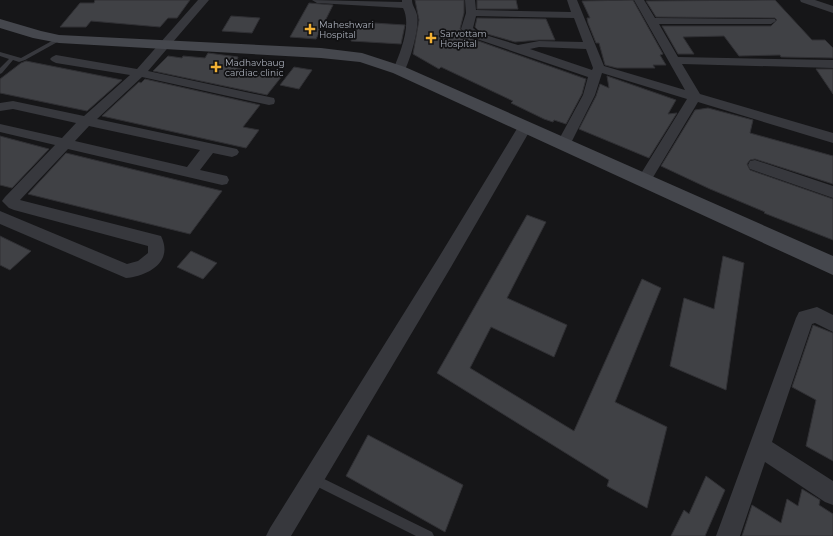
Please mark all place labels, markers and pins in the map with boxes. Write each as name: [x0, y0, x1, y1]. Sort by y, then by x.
place label: Maheshwari Hospital: [319, 19, 374, 40]
marker: Maheshwari Hospital: [304, 23, 316, 35]
place label: Sarvottam Hospital: [440, 28, 487, 49]
marker: Sarvottam Hospital: [425, 32, 437, 44]
place label: Madhavbaug cardiac clinic: [225, 57, 285, 78]
marker: Madhavbaug cardiac clinic: [210, 61, 222, 73]

